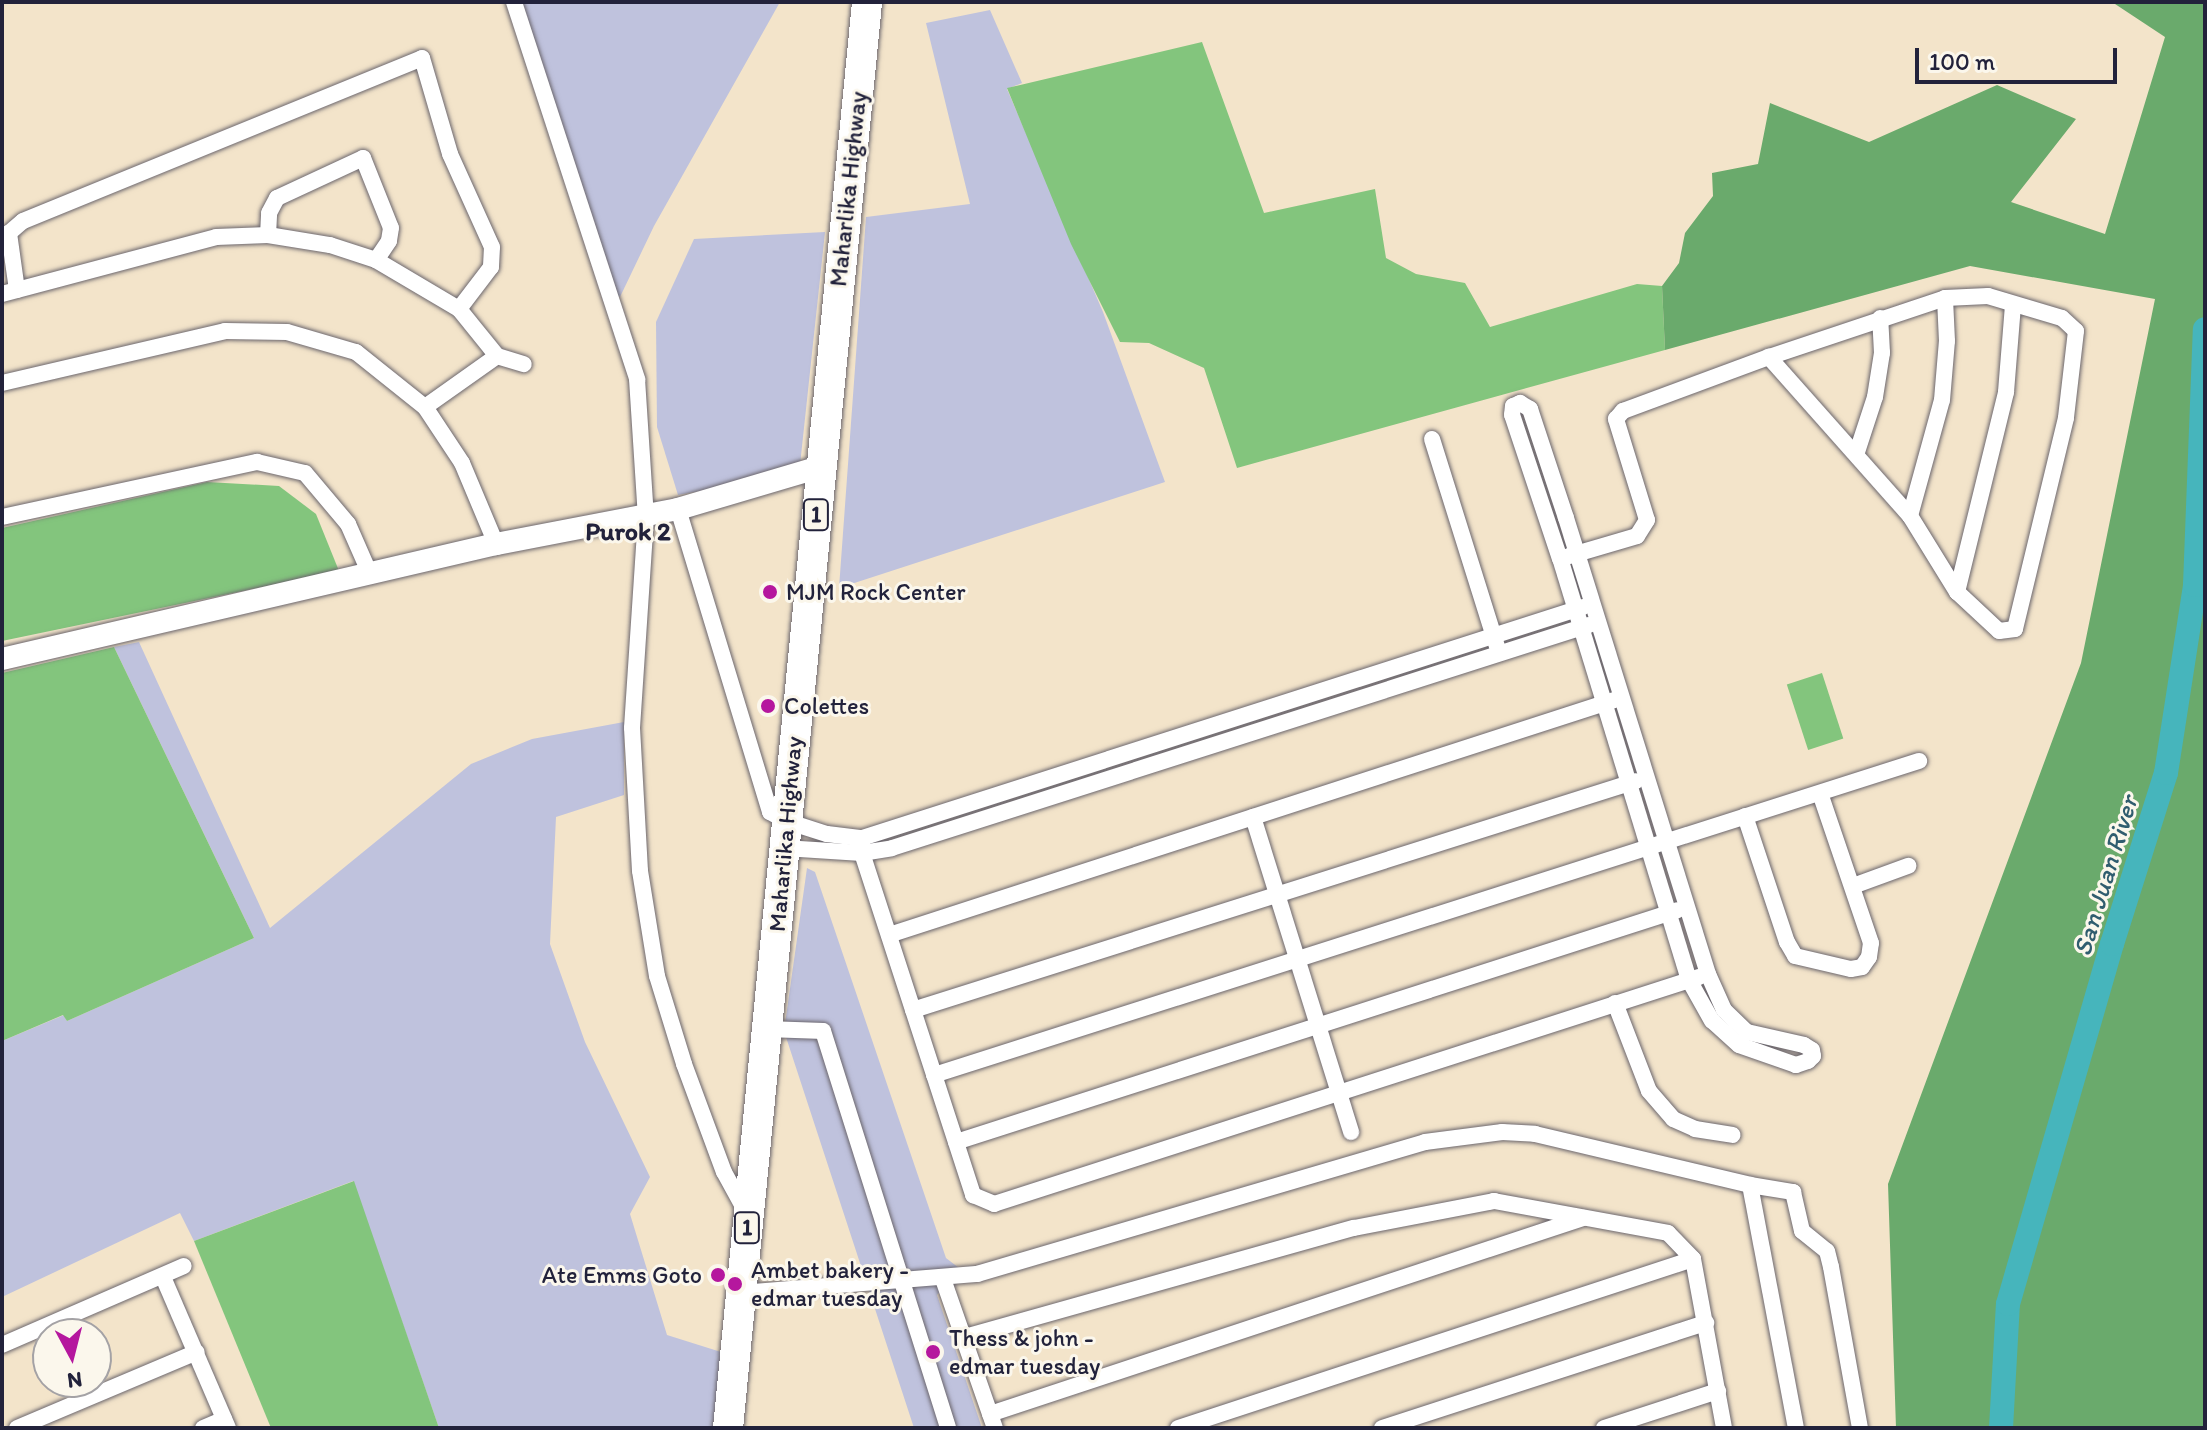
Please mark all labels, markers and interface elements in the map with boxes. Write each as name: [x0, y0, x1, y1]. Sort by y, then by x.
scale bar: [1919, 32, 2121, 82]
text: 100 m: [1929, 47, 1995, 76]
street label: Maharlika Highway: [823, 90, 873, 288]
road number: 1: [802, 497, 830, 533]
district label: Purok 2: [585, 516, 671, 548]
place label: MJM Rock Center: [786, 578, 966, 606]
marker: MJM Rock Center: [761, 583, 779, 601]
place label: Colettes: [784, 692, 869, 720]
marker: Colettes: [759, 697, 777, 715]
street label: Maharlika Highway: [762, 736, 808, 932]
water label: San Juan River: [2067, 792, 2145, 960]
road number: 1: [733, 1210, 761, 1246]
place label: Ambet bakery - edmar tuesday: [751, 1256, 909, 1312]
place label: Ate Emms Goto: [542, 1261, 702, 1289]
marker: Ate Emms Goto: [709, 1266, 727, 1284]
marker: Ambet bakery - edmar tuesday: [726, 1275, 744, 1293]
north arrow: [32, 1318, 112, 1398]
place label: Thess & john - edmar tuesday: [949, 1324, 1101, 1380]
marker: Thess & john - edmar tuesday: [924, 1343, 942, 1361]
text: N: [66, 1366, 84, 1395]

